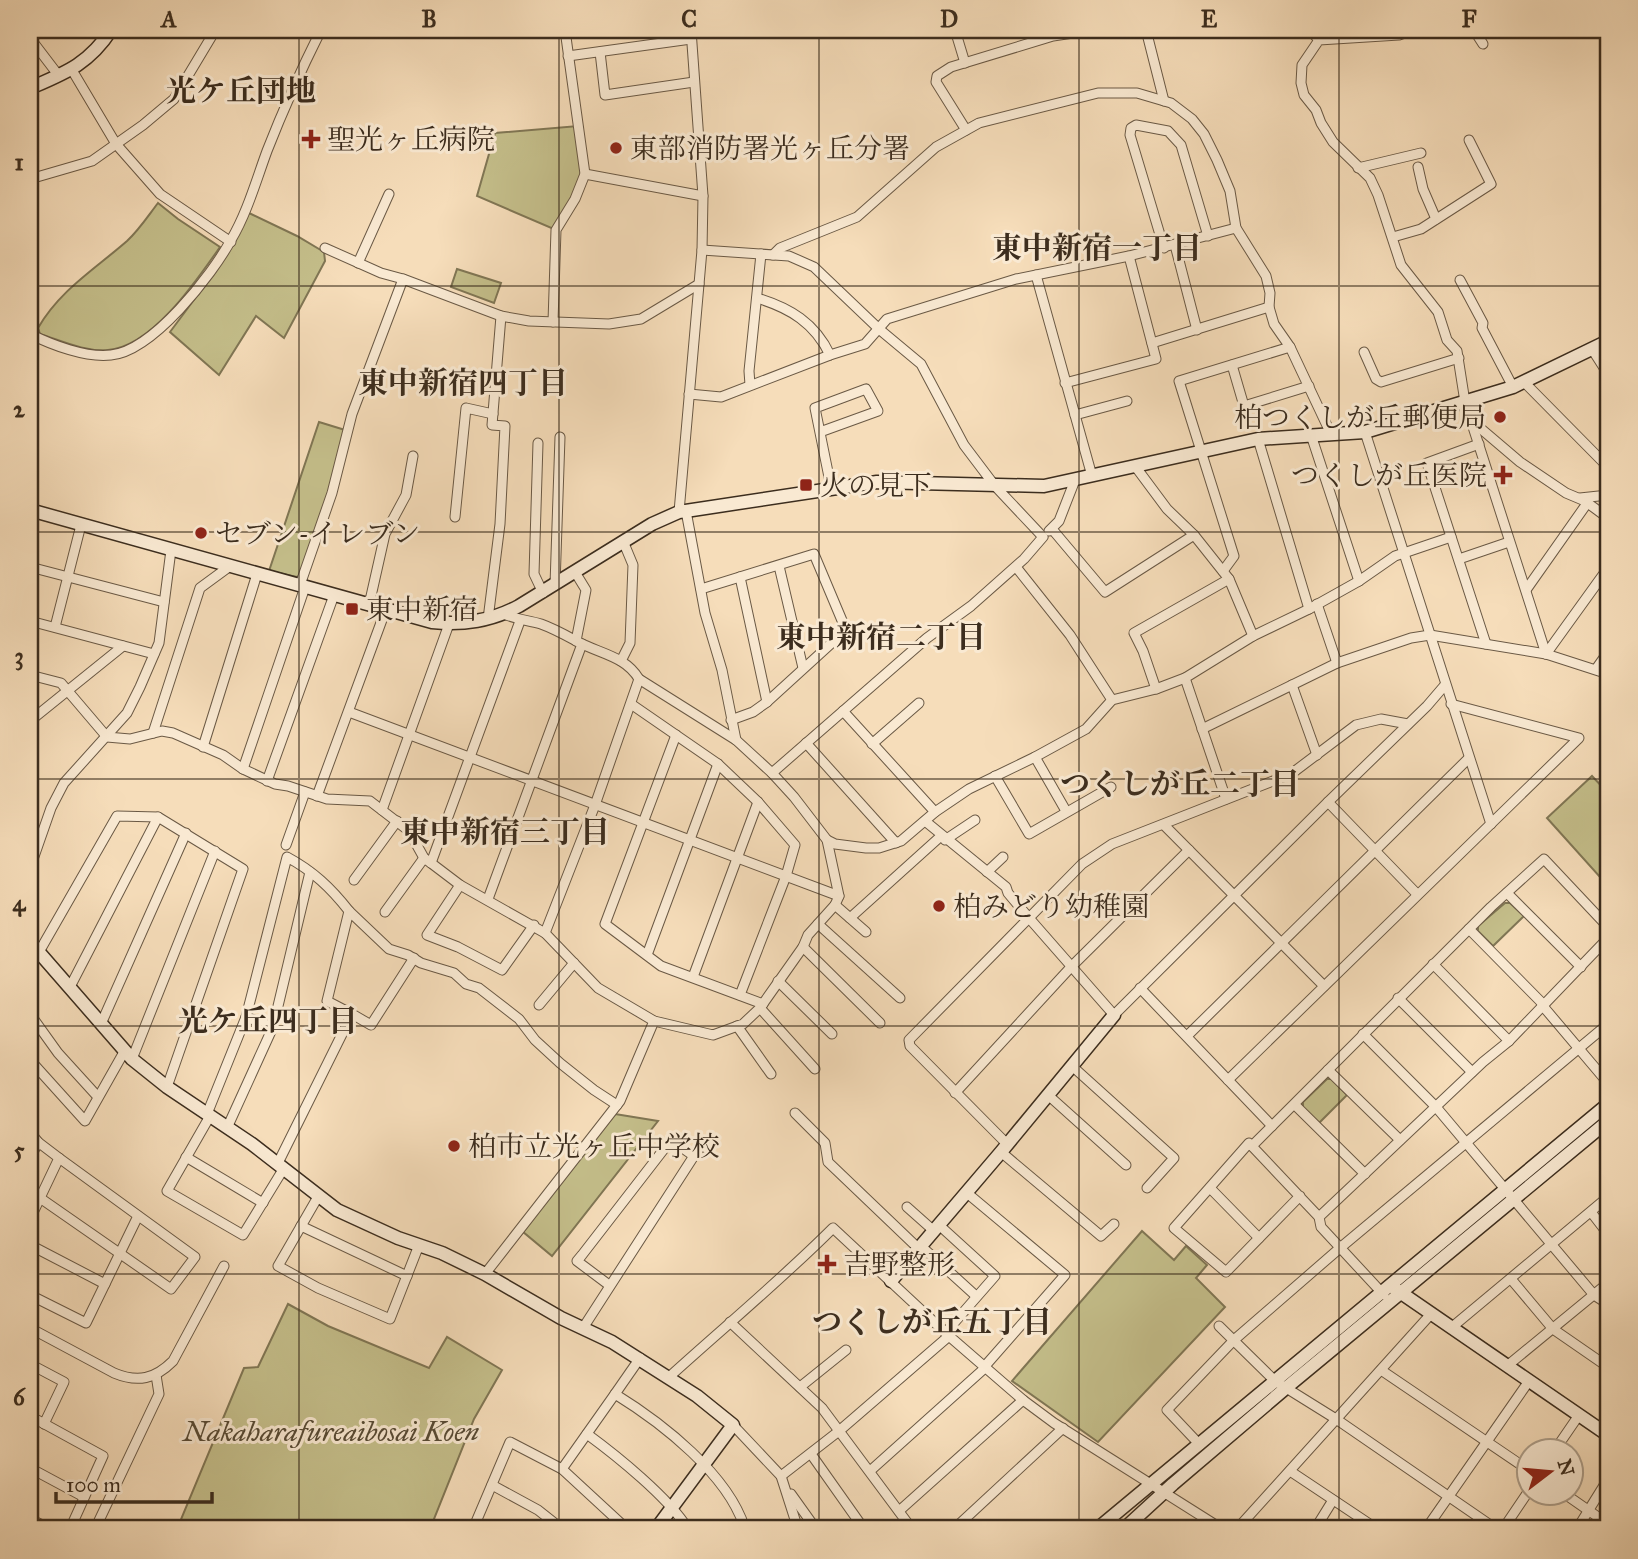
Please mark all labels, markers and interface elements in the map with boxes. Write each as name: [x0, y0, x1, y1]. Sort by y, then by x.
text: A: [159, 5, 177, 33]
text: B: [421, 5, 437, 33]
text: C: [681, 5, 697, 33]
text: D: [940, 5, 958, 33]
text: E: [1201, 5, 1218, 33]
text: F: [1461, 5, 1477, 33]
district label: 光ケ丘団地: [166, 73, 316, 109]
place label: 聖光ヶ丘病院: [327, 122, 495, 157]
marker: 聖光ヶ丘病院: [301, 129, 321, 149]
place label: 東部消防署光ヶ丘分署: [630, 131, 910, 166]
marker: 東部消防署光ヶ丘分署: [608, 140, 624, 156]
text: 1: [14, 148, 24, 176]
district label: 東中新宿一丁目: [992, 230, 1202, 266]
district label: 東中新宿四丁目: [358, 365, 568, 401]
text: 2: [13, 395, 25, 423]
place label: 柏つくしが丘郵便局: [1234, 400, 1486, 435]
marker: 柏つくしが丘郵便局: [1492, 409, 1508, 425]
place label: つくしが丘医院: [1291, 458, 1487, 493]
marker: つくしが丘医院: [1493, 465, 1513, 485]
place label: 火の見下: [820, 468, 932, 503]
marker: 火の見下: [798, 477, 814, 493]
place label: セブン-イレブン: [215, 516, 420, 551]
marker: セブン-イレブン: [193, 525, 209, 541]
place label: 東中新宿: [366, 592, 478, 627]
marker: 東中新宿: [344, 601, 360, 617]
district label: 東中新宿二丁目: [776, 619, 986, 655]
text: 3: [14, 642, 24, 671]
district label: つくしが丘二丁目: [1060, 766, 1300, 802]
district label: 東中新宿三丁目: [400, 814, 610, 850]
text: 4: [13, 889, 27, 917]
place label: 柏みどり幼稚園: [953, 889, 1149, 924]
marker: 柏みどり幼稚園: [931, 898, 947, 914]
district label: 光ケ丘四丁目: [178, 1003, 358, 1039]
place label: 柏市立光ヶ丘中学校: [468, 1129, 720, 1164]
text: 5: [14, 1136, 25, 1164]
marker: 柏市立光ヶ丘中学校: [446, 1138, 462, 1154]
place label: 吉野整形: [843, 1247, 955, 1282]
marker: 吉野整形: [817, 1254, 837, 1274]
district label: つくしが丘五丁目: [812, 1304, 1052, 1340]
text: 6: [13, 1383, 26, 1411]
park label: Nakaharafureaibosai Koen: [181, 1414, 480, 1449]
north arrow: [1516, 1436, 1586, 1506]
text: N: [1553, 1457, 1579, 1478]
scale bar: [56, 1461, 212, 1505]
text: 100 m: [66, 1472, 121, 1498]

